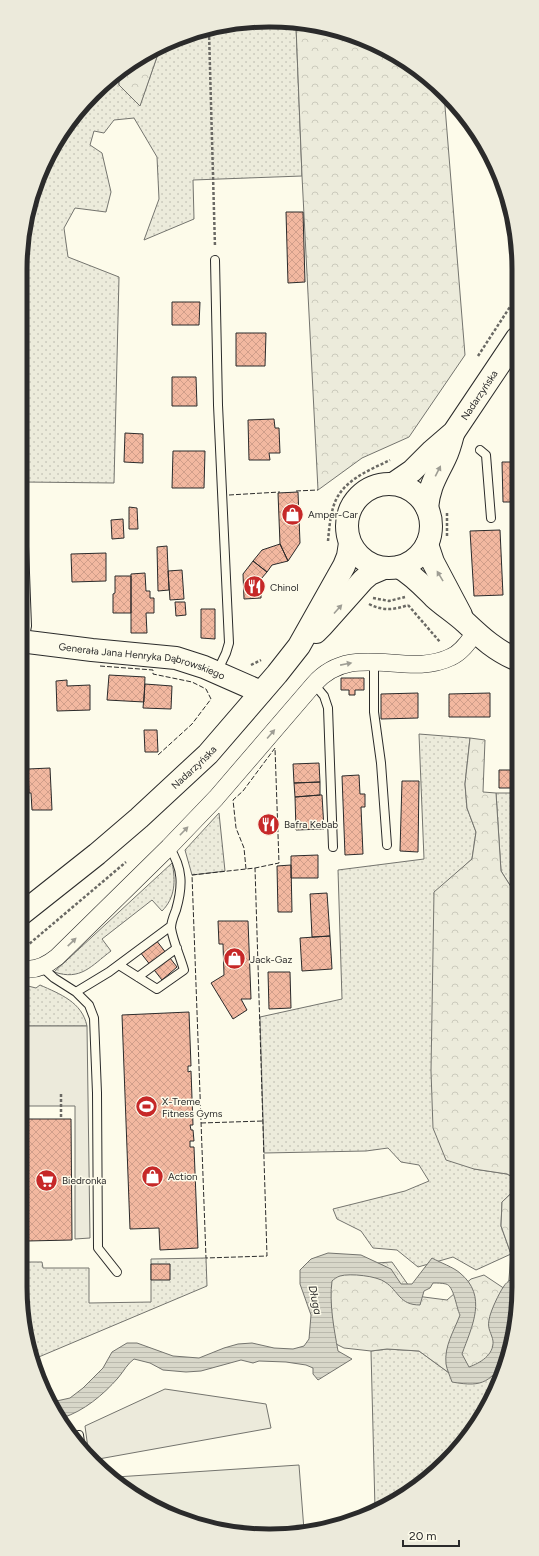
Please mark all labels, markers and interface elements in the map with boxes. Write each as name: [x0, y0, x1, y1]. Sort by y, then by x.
street label: Nadarzyńska: [457, 367, 500, 422]
one-way arrow: [435, 466, 441, 477]
shop icon: Amper-Car: [279, 501, 305, 527]
place label: Amper-Car: [308, 508, 359, 521]
one-way arrow: [437, 570, 444, 582]
restaurant icon: Chinol: [242, 574, 268, 600]
place label: Chinol: [270, 581, 299, 594]
one-way arrow: [333, 604, 342, 614]
street label: Generała Jana Henryka Dąbrowskiego: [58, 639, 227, 682]
one-way arrow: [340, 660, 352, 666]
one-way arrow: [266, 729, 275, 739]
street label: Nadarzyńska: [168, 743, 219, 792]
restaurant icon: Bafra Kebab: [256, 811, 282, 837]
place label: Bafra Kebab: [284, 818, 338, 831]
one-way arrow: [179, 826, 189, 836]
one-way arrow: [67, 937, 77, 947]
shop icon: Jack-Gaz: [221, 946, 247, 972]
place label: Jack-Gaz: [250, 953, 292, 966]
sports icon: X-Treme Fitness Gyms: [133, 1094, 159, 1120]
place label: X-Treme Fitness Gyms: [162, 1095, 223, 1120]
shop icon: Action: [139, 1163, 165, 1189]
supermarket icon: Biedronka: [33, 1167, 59, 1193]
place label: Action: [168, 1170, 198, 1183]
place label: Biedronka: [62, 1174, 106, 1187]
water label: Długa: [306, 1284, 325, 1316]
scale bar: [403, 1522, 459, 1548]
text: 20 m: [409, 1529, 437, 1543]

